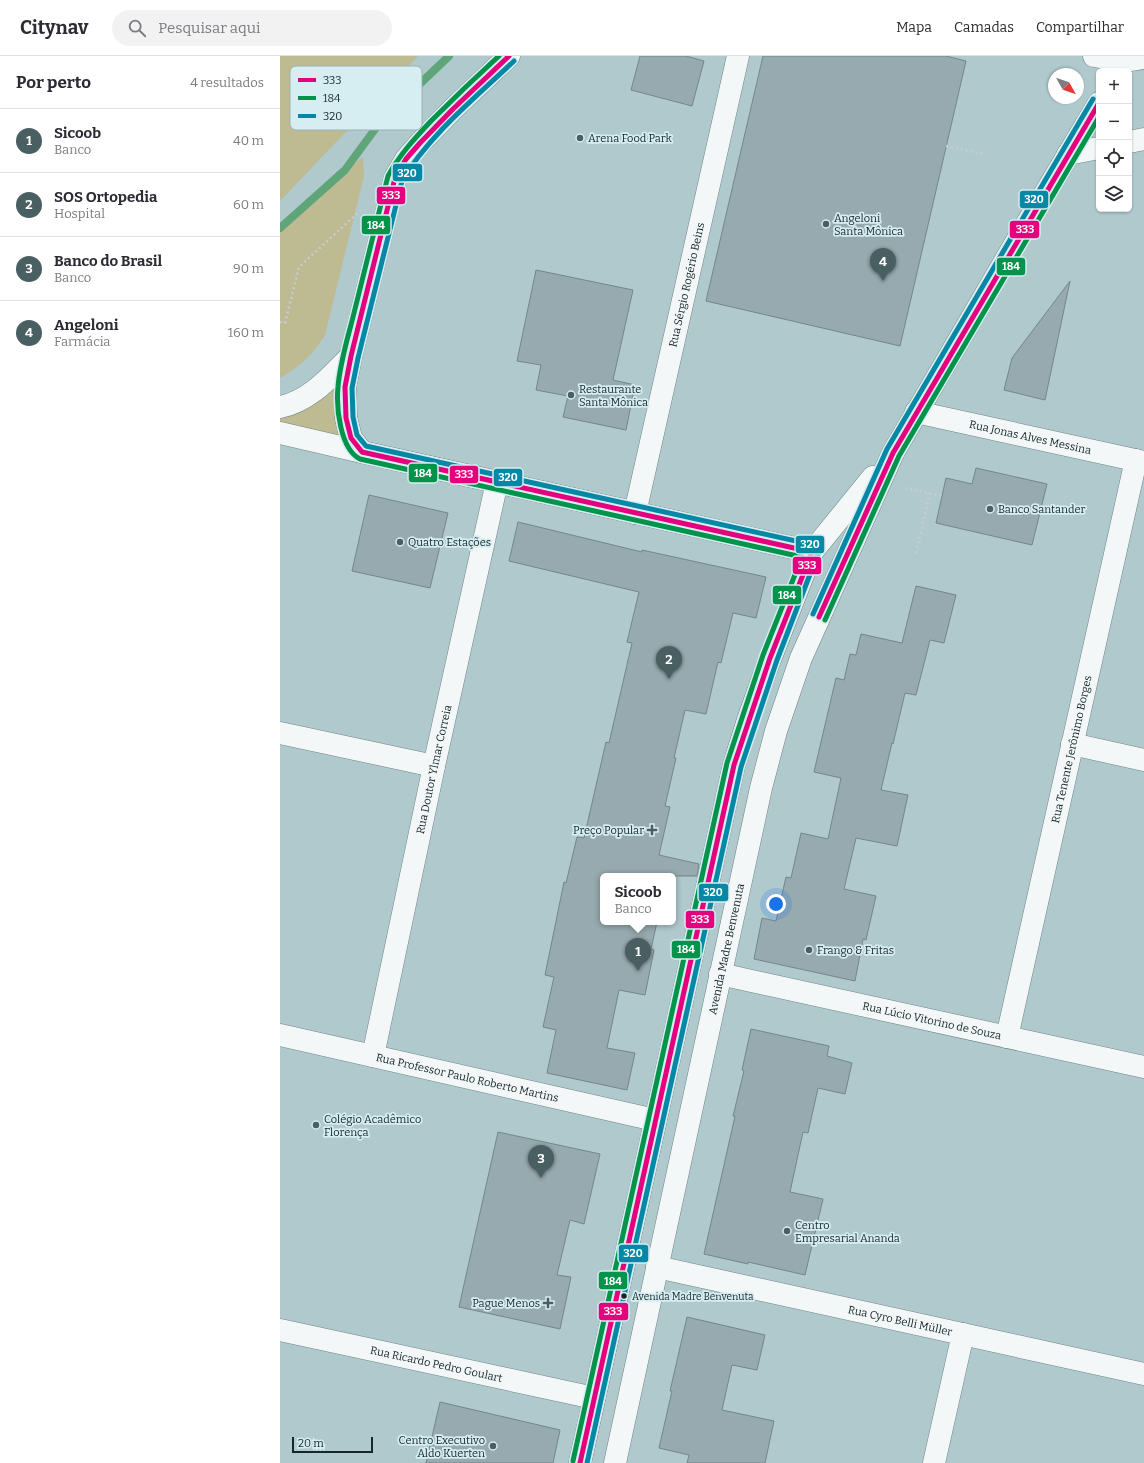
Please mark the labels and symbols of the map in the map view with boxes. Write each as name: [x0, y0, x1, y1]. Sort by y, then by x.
legend: [290, 66, 422, 130]
north arrow: [1048, 68, 1084, 104]
text: 333: [323, 74, 341, 87]
text: 184: [323, 92, 341, 105]
text: 320: [323, 110, 342, 123]
place label: Arena Food Park: [588, 132, 672, 145]
marker: Arena Food Park: [575, 133, 585, 143]
line badge: 320: [392, 163, 423, 182]
text: 320: [397, 167, 417, 180]
line badge: 333: [376, 186, 406, 205]
text: 333: [382, 189, 400, 202]
line badge: 320: [1019, 190, 1049, 209]
text: 320: [1024, 193, 1044, 206]
place label: Angeloni Santa Mônica: [834, 212, 903, 238]
line badge: 184: [361, 215, 391, 235]
text: 184: [367, 219, 385, 232]
marker: Angeloni Santa Mônica: [821, 219, 831, 229]
line badge: 333: [1009, 220, 1040, 239]
street label: Rua Sérgio Rogério Beins: [667, 221, 707, 348]
text: 333: [1016, 223, 1034, 236]
pin: 4: [870, 248, 896, 281]
line badge: 184: [996, 257, 1026, 276]
text: 184: [1002, 260, 1020, 273]
place label: Restaurante Santa Mônica: [579, 383, 648, 409]
marker: Restaurante Santa Mônica: [566, 390, 576, 400]
street label: Rua Jonas Alves Messina: [968, 418, 1092, 457]
line badge: 184: [408, 463, 438, 483]
line badge: 333: [449, 465, 479, 484]
text: 184: [414, 467, 432, 480]
text: 333: [455, 468, 473, 481]
line badge: 320: [493, 468, 523, 487]
text: 320: [498, 471, 518, 484]
place label: Banco Santander: [998, 503, 1085, 516]
marker: Banco Santander: [985, 504, 995, 514]
line badge: 320: [795, 535, 825, 554]
place label: Quatro Estações: [408, 536, 491, 549]
marker: Quatro Estações: [395, 537, 405, 547]
text: 320: [800, 538, 820, 551]
line badge: 333: [792, 556, 822, 575]
text: 333: [798, 559, 816, 572]
line badge: 184: [772, 585, 802, 605]
text: 184: [778, 589, 796, 602]
pin: 2: [656, 646, 682, 679]
street label: Rua Tenente Jerônimo Borges: [1049, 674, 1095, 824]
street label: Rua Doutor Ylmar Correia: [414, 704, 454, 835]
place label: Preço Popular: [573, 824, 644, 837]
marker: Preço Popular: [647, 825, 657, 835]
street label: Avenida Madre Benvenuta: [706, 882, 747, 1016]
line badge: 320: [698, 883, 729, 902]
text: 320: [703, 886, 723, 899]
your location: [766, 894, 786, 914]
line badge: 333: [685, 910, 715, 929]
text: 333: [691, 913, 709, 926]
pin: 1: [625, 938, 651, 971]
line badge: 184: [671, 940, 701, 959]
text: 184: [677, 943, 695, 956]
place label: Frango & Fritas: [817, 944, 894, 957]
marker: Frango & Fritas: [804, 945, 814, 955]
street label: Rua Lúcio Vitorino de Souza: [861, 999, 1003, 1043]
street label: Rua Professor Paulo Roberto Martins: [374, 1051, 560, 1105]
place label: Colégio Acadêmico Florença: [324, 1113, 421, 1139]
marker: Colégio Acadêmico Florença: [311, 1120, 321, 1130]
pin: 3: [528, 1145, 554, 1178]
place label: Centro Empresarial Ananda: [795, 1219, 900, 1245]
marker: Centro Empresarial Ananda: [782, 1226, 792, 1236]
line badge: 320: [618, 1244, 649, 1263]
text: 320: [623, 1247, 643, 1260]
line badge: 184: [598, 1271, 628, 1290]
text: 184: [604, 1275, 622, 1288]
marker: Avenida Madre Benvenuta: [619, 1291, 629, 1301]
place label: Avenida Madre Benvenuta: [632, 1291, 754, 1303]
place label: Pague Menos: [472, 1297, 540, 1310]
marker: Pague Menos: [543, 1298, 553, 1308]
line badge: 333: [598, 1302, 629, 1321]
street label: Rua Cyro Belli Müller: [847, 1303, 954, 1339]
text: 333: [604, 1305, 622, 1318]
street label: Rua Ricardo Pedro Goulart: [369, 1344, 504, 1385]
place label: Centro Executivo Aldo Kuerten: [399, 1434, 485, 1460]
scale bar: [292, 1435, 373, 1454]
marker: Centro Executivo Aldo Kuerten: [488, 1441, 498, 1451]

